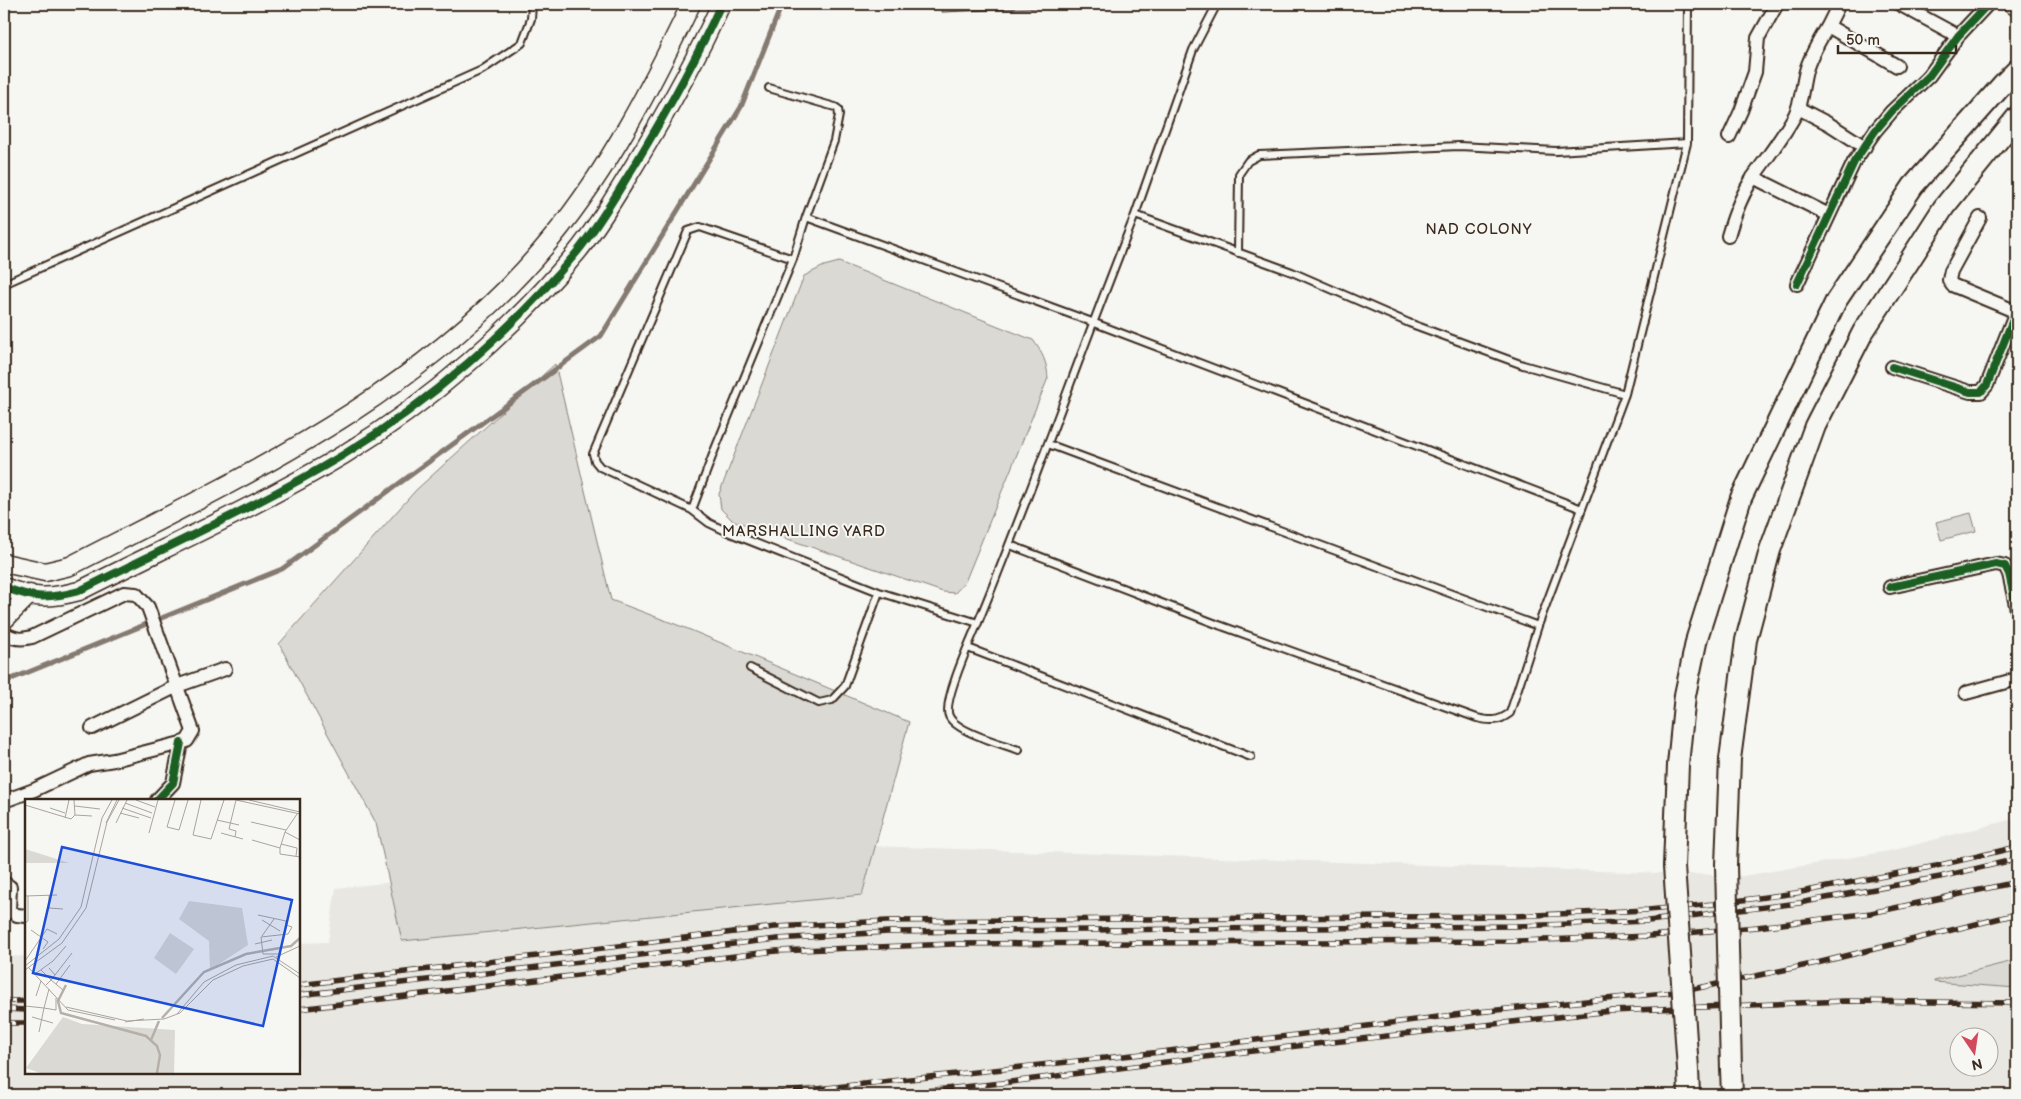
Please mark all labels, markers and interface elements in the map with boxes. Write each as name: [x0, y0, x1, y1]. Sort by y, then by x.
scale bar: [1838, 22, 1956, 54]
text: 50 m: [1846, 31, 1880, 50]
district label: NAD COLONY: [1425, 220, 1533, 239]
district label: MARSHALLING YARD: [722, 522, 886, 541]
inset map: [25, 799, 300, 1074]
north arrow: [1948, 1026, 1998, 1076]
text: N: [1970, 1055, 1984, 1074]

